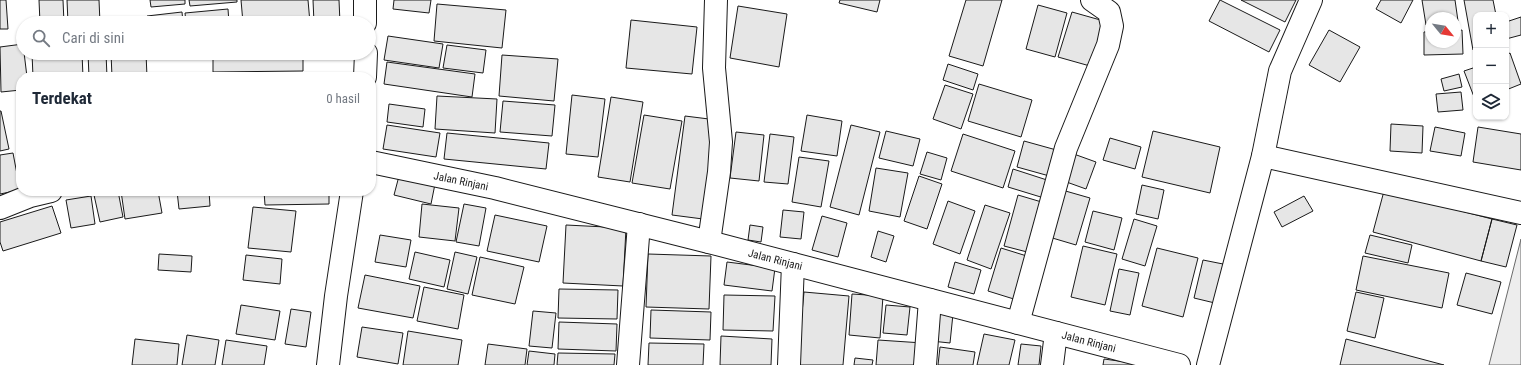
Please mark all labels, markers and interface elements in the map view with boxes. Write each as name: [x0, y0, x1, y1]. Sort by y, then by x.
north arrow: [1425, 12, 1461, 48]
map controls: [1473, 12, 1509, 120]
button: +: [1473, 12, 1509, 48]
search box: [16, 16, 376, 60]
icon: search: [30, 27, 52, 49]
text: Cari di sini: [62, 29, 124, 47]
button: −: [1473, 48, 1509, 84]
button: layers: [1473, 84, 1509, 120]
text: Terdekat: [32, 88, 92, 108]
text: 0 hasil: [326, 91, 360, 106]
street label: Jalan Rinjani: [433, 169, 490, 193]
street label: Jalan Rinjani: [747, 246, 804, 273]
street label: Jalan Rinjani: [1060, 328, 1117, 355]

